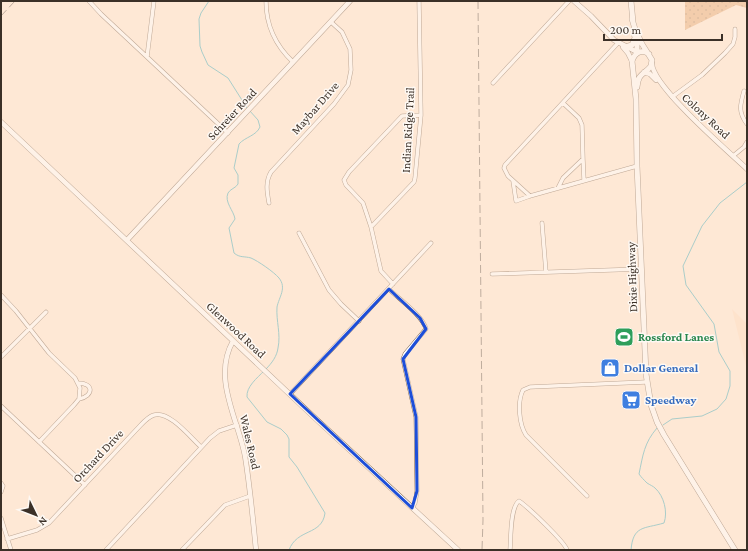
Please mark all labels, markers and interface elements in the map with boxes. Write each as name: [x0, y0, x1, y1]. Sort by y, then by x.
scale bar: [604, 16, 722, 42]
text: 200 m: [610, 23, 642, 37]
street label: Maybar Drive: [288, 79, 342, 137]
street label: Schreier Road: [205, 85, 260, 143]
street label: Indian Ridge Trail: [399, 87, 417, 173]
street label: Colony Road: [679, 90, 733, 142]
street label: Dixie Highway: [624, 241, 640, 312]
street label: Glenwood Road: [203, 299, 269, 361]
sports icon: Rossford Lanes: [613, 326, 635, 348]
place label: Rossford Lanes: [638, 330, 714, 344]
shop icon: Dollar General: [599, 357, 621, 379]
place label: Dollar General: [624, 361, 699, 375]
supermarket icon: Speedway: [620, 389, 642, 411]
place label: Speedway: [645, 393, 697, 407]
street label: Wales Road: [237, 413, 263, 471]
street label: Orchard Drive: [70, 426, 126, 486]
north arrow: [16, 495, 56, 535]
text: N: [36, 515, 50, 529]

